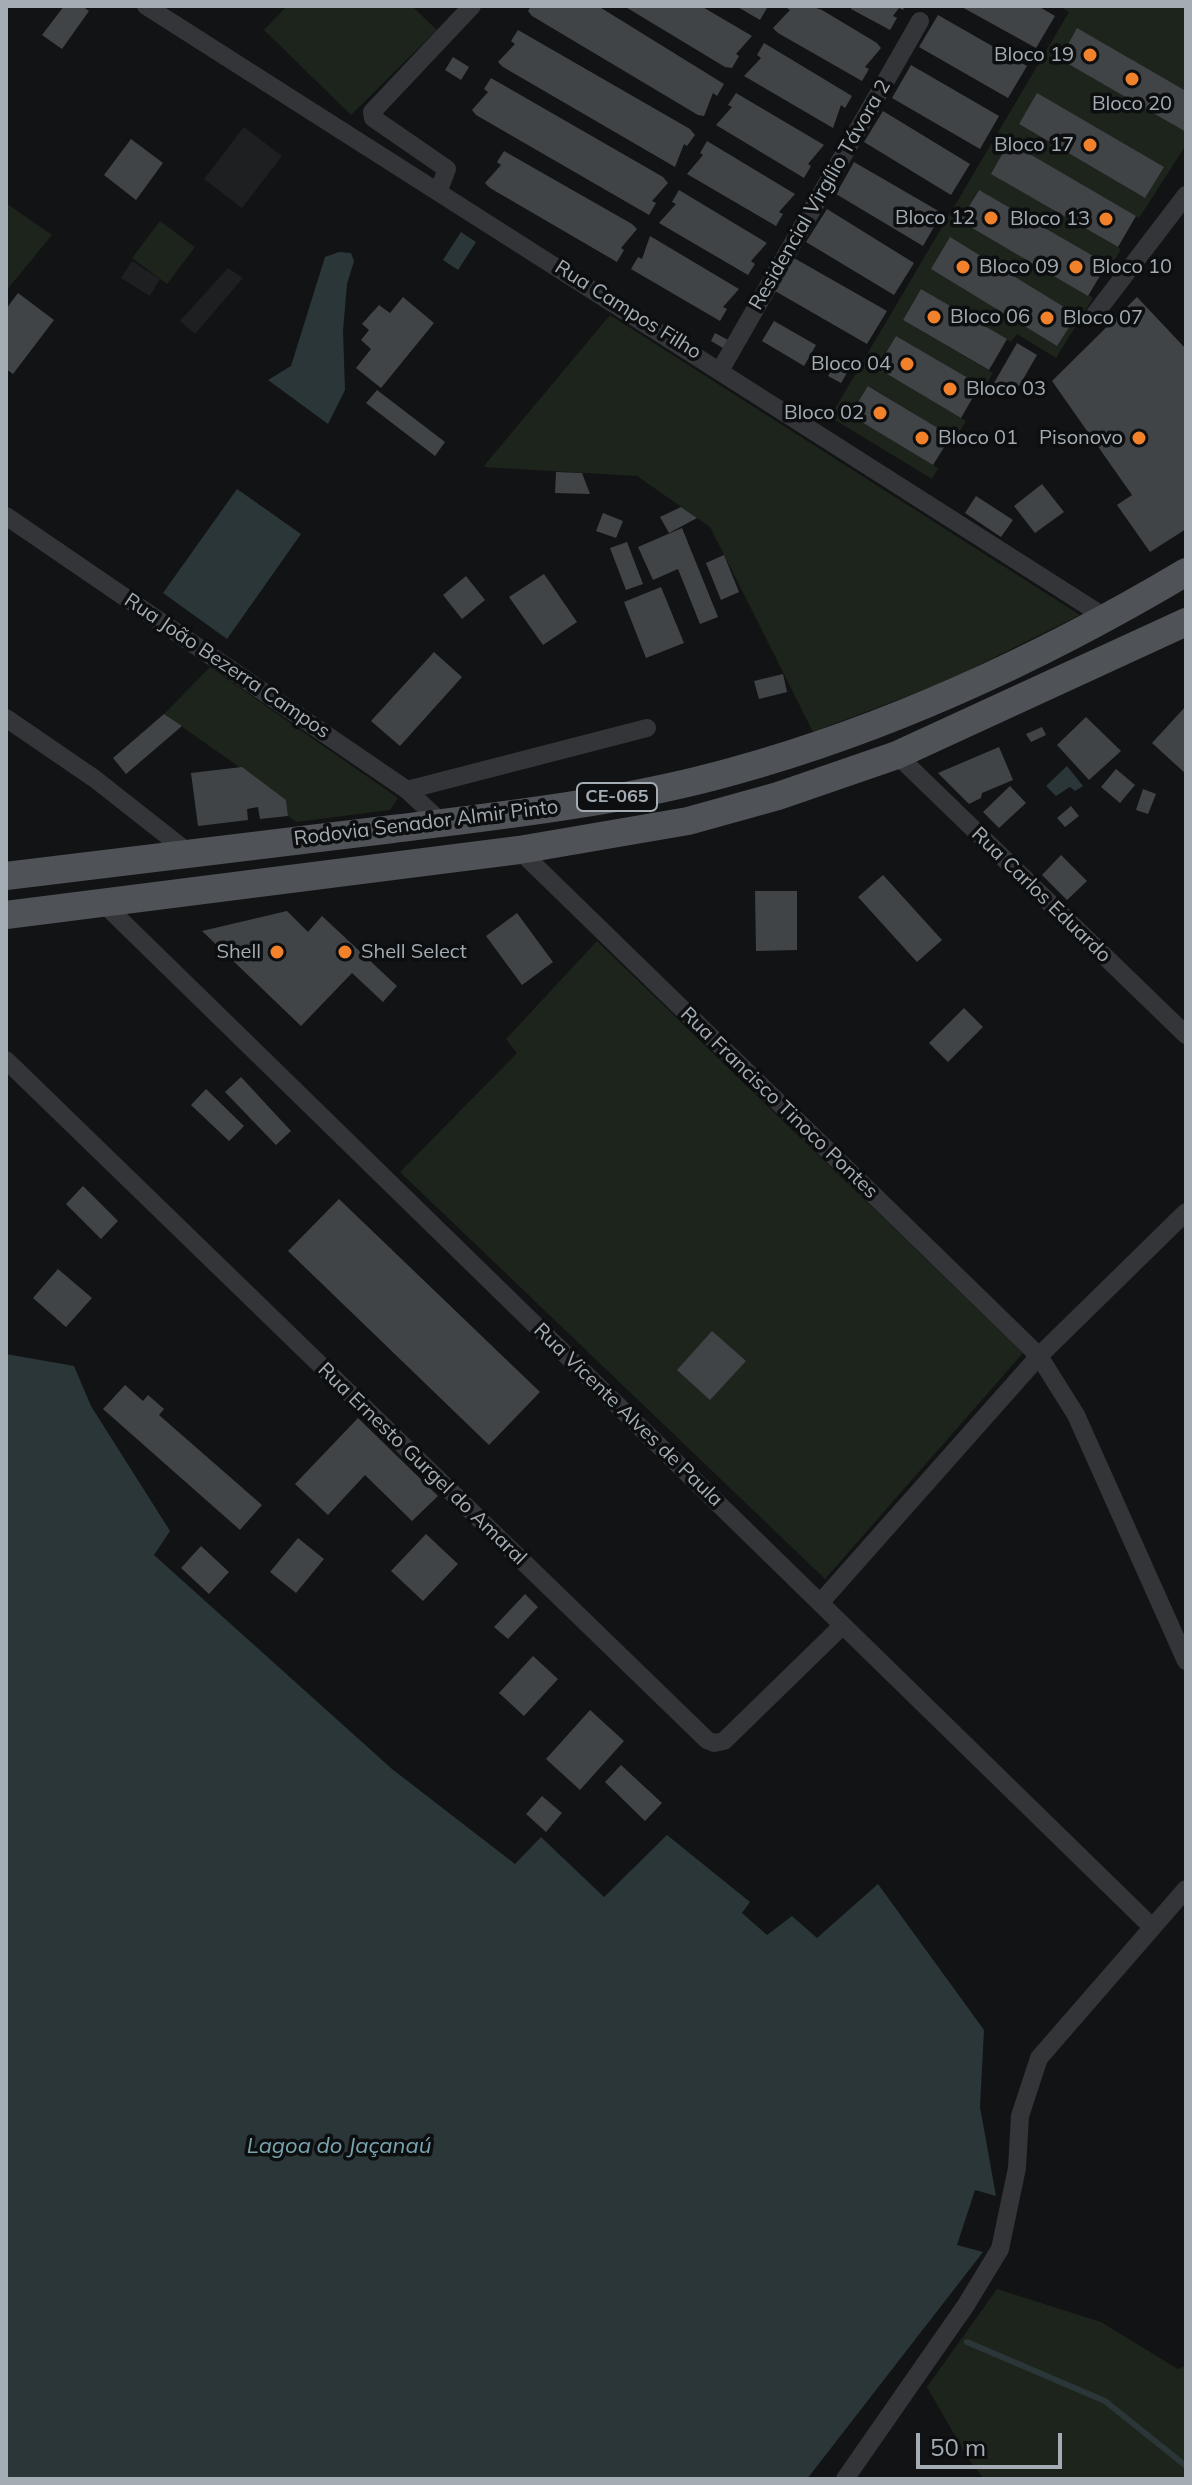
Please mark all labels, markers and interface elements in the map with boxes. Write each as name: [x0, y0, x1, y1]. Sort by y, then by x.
place label: Bloco 19: [994, 43, 1074, 67]
marker: Bloco 19: [1081, 46, 1099, 64]
marker: Bloco 20: [1123, 70, 1141, 88]
street label: Residencial Virgílio Távora 2: [744, 76, 896, 314]
place label: Bloco 20: [1092, 92, 1172, 116]
place label: Bloco 17: [994, 133, 1074, 157]
marker: Bloco 17: [1081, 136, 1099, 154]
place label: Bloco 12: [895, 206, 975, 230]
place label: Bloco 13: [1010, 207, 1090, 231]
marker: Bloco 12: [982, 209, 1000, 227]
marker: Bloco 13: [1097, 210, 1115, 228]
street label: Rua Campos Filho: [550, 255, 706, 365]
place label: Bloco 09: [979, 255, 1059, 279]
place label: Bloco 10: [1092, 255, 1172, 279]
marker: Bloco 09: [954, 258, 972, 276]
marker: Bloco 10: [1067, 258, 1085, 276]
place label: Bloco 06: [950, 305, 1030, 329]
place label: Bloco 07: [1063, 306, 1143, 330]
marker: Bloco 06: [925, 308, 943, 326]
marker: Bloco 07: [1038, 309, 1056, 327]
place label: Bloco 04: [811, 352, 891, 376]
marker: Bloco 04: [898, 355, 916, 373]
place label: Bloco 03: [966, 377, 1046, 401]
marker: Bloco 03: [941, 380, 959, 398]
place label: Bloco 02: [784, 401, 864, 425]
marker: Bloco 02: [871, 404, 889, 422]
place label: Bloco 01: [938, 426, 1018, 450]
place label: Pisonovo: [1039, 426, 1123, 450]
marker: Bloco 01: [913, 429, 931, 447]
marker: Pisonovo: [1130, 429, 1148, 447]
street label: Rua João Bezerra Campos: [120, 588, 334, 744]
road number: CE-065: [577, 783, 657, 811]
street label: Rodovia Senador Almir Pinto: [293, 795, 559, 851]
street label: Rua Carlos Eduardo: [966, 822, 1116, 968]
place label: Shell: [216, 940, 261, 964]
place label: Shell Select: [361, 940, 467, 964]
marker: Shell: [268, 943, 286, 961]
marker: Shell Select: [336, 943, 354, 961]
street label: Rua Francisco Tinoco Pontes: [675, 1002, 883, 1204]
street label: Rua Vicente Alves de Paula: [528, 1318, 728, 1512]
street label: Rua Ernesto Gurgel do Amaral: [313, 1358, 531, 1570]
water label: Lagoa do Jaçanaú: [247, 2133, 431, 2159]
scale bar: [920, 2417, 1066, 2467]
text: 50 m: [930, 2432, 986, 2462]

